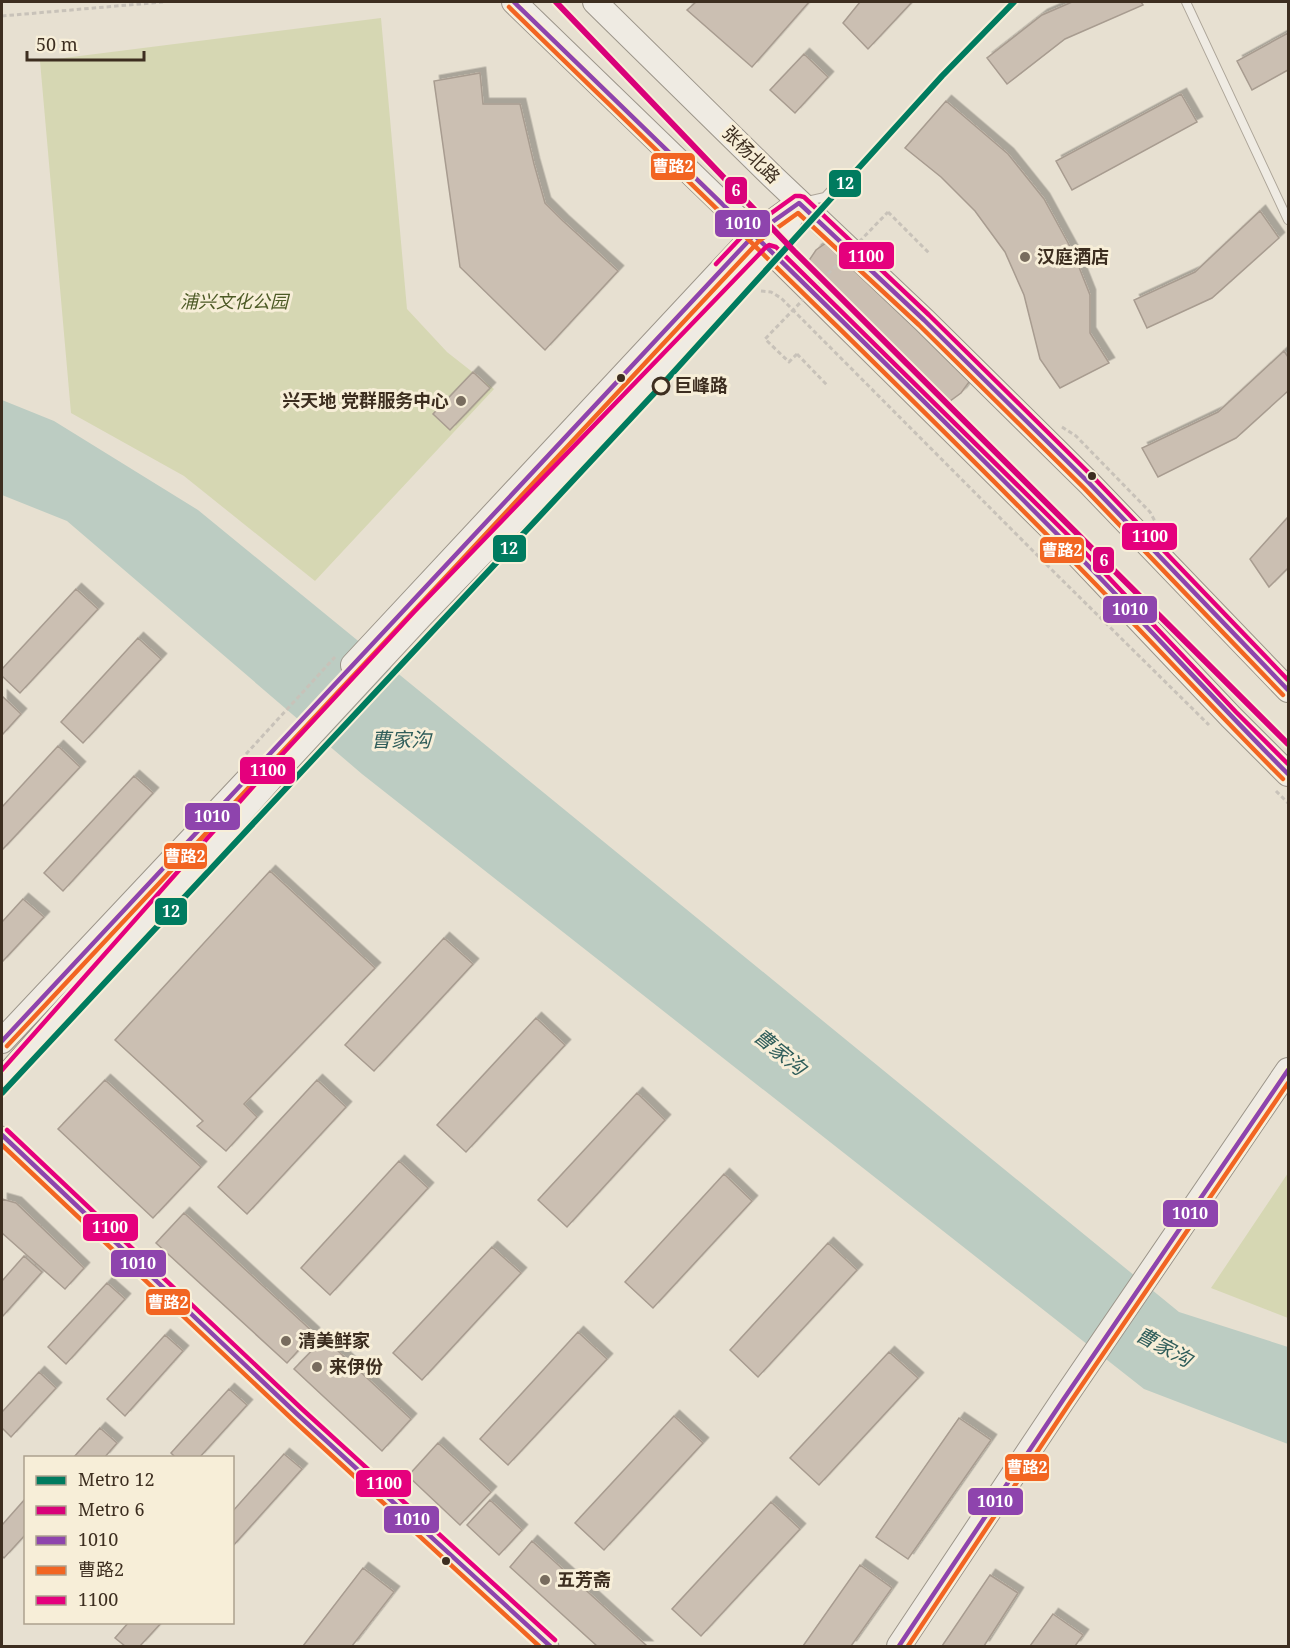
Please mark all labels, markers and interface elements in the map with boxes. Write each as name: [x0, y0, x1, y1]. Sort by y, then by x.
scale bar: [27, 24, 144, 62]
text: 50 m: [36, 32, 78, 56]
street label: 张杨北路: [718, 120, 786, 188]
line badge: 曹路2: [650, 152, 696, 181]
text: 曹路2: [652, 155, 694, 177]
line badge: 12: [828, 169, 862, 198]
text: 12: [836, 172, 854, 194]
line badge: 6: [724, 176, 748, 205]
text: 6: [731, 179, 741, 201]
line badge: 1010: [714, 209, 771, 238]
text: 1010: [725, 212, 761, 234]
line badge: 1100: [838, 241, 895, 270]
place label: 汉庭酒店: [1037, 244, 1109, 268]
text: 1100: [848, 245, 884, 267]
marker: 汉庭酒店: [1018, 250, 1032, 264]
park label: 浦兴文化公园: [180, 289, 291, 313]
unlabelled marker: [615, 372, 627, 384]
place label: 巨峰路: [674, 373, 728, 397]
marker: 巨峰路: [652, 377, 670, 395]
place label: 兴天地 党群服务中心: [282, 388, 449, 412]
marker: 兴天地 党群服务中心: [454, 394, 468, 408]
unlabelled marker: [1086, 470, 1098, 482]
line badge: 1100: [1121, 522, 1178, 551]
text: 1100: [1132, 525, 1168, 547]
line badge: 12: [492, 534, 527, 563]
line badge: 曹路2: [1039, 536, 1085, 564]
text: 12: [500, 537, 518, 559]
text: 曹路2: [1041, 539, 1083, 561]
line badge: 6: [1092, 546, 1115, 574]
text: 6: [1099, 549, 1109, 571]
line badge: 1010: [1102, 595, 1158, 624]
text: 1010: [1112, 598, 1148, 620]
water label: 曹家沟: [371, 726, 433, 753]
line badge: 1100: [239, 756, 296, 785]
text: 1100: [250, 759, 286, 781]
line badge: 1010: [184, 802, 241, 831]
text: 1010: [194, 805, 230, 827]
line badge: 曹路2: [163, 842, 208, 870]
text: 曹路2: [164, 845, 206, 867]
line badge: 12: [154, 897, 188, 926]
text: 12: [162, 900, 180, 922]
water label: 曹家沟: [749, 1022, 814, 1082]
line badge: 1010: [1162, 1199, 1219, 1228]
text: 1010: [1172, 1202, 1208, 1224]
line badge: 1100: [82, 1213, 139, 1242]
text: 1100: [92, 1216, 128, 1238]
line badge: 1010: [110, 1249, 167, 1278]
text: 1010: [120, 1252, 156, 1274]
line badge: 曹路2: [145, 1288, 191, 1316]
text: 曹路2: [147, 1291, 189, 1313]
water label: 曹家沟: [1131, 1321, 1199, 1374]
place label: 清美鲜家: [298, 1328, 370, 1352]
marker: 清美鲜家: [279, 1334, 293, 1348]
place label: 来伊份: [329, 1354, 383, 1378]
marker: 来伊份: [310, 1360, 324, 1374]
line badge: 曹路2: [1004, 1453, 1050, 1482]
legend: [24, 1456, 234, 1624]
text: 曹路2: [1006, 1456, 1048, 1478]
text: Metro 12: [78, 1467, 155, 1491]
line badge: 1100: [355, 1469, 412, 1498]
text: 1100: [366, 1472, 402, 1494]
line badge: 1010: [967, 1487, 1024, 1516]
text: 1010: [977, 1490, 1013, 1512]
text: Metro 6: [78, 1497, 144, 1521]
line badge: 1010: [383, 1505, 440, 1534]
text: 1010: [394, 1508, 430, 1530]
text: 1010: [78, 1527, 118, 1551]
unlabelled marker: [440, 1555, 452, 1567]
text: 曹路2: [78, 1557, 124, 1581]
place label: 五芳斋: [557, 1567, 611, 1591]
marker: 五芳斋: [538, 1573, 552, 1587]
text: 1100: [78, 1587, 118, 1611]

